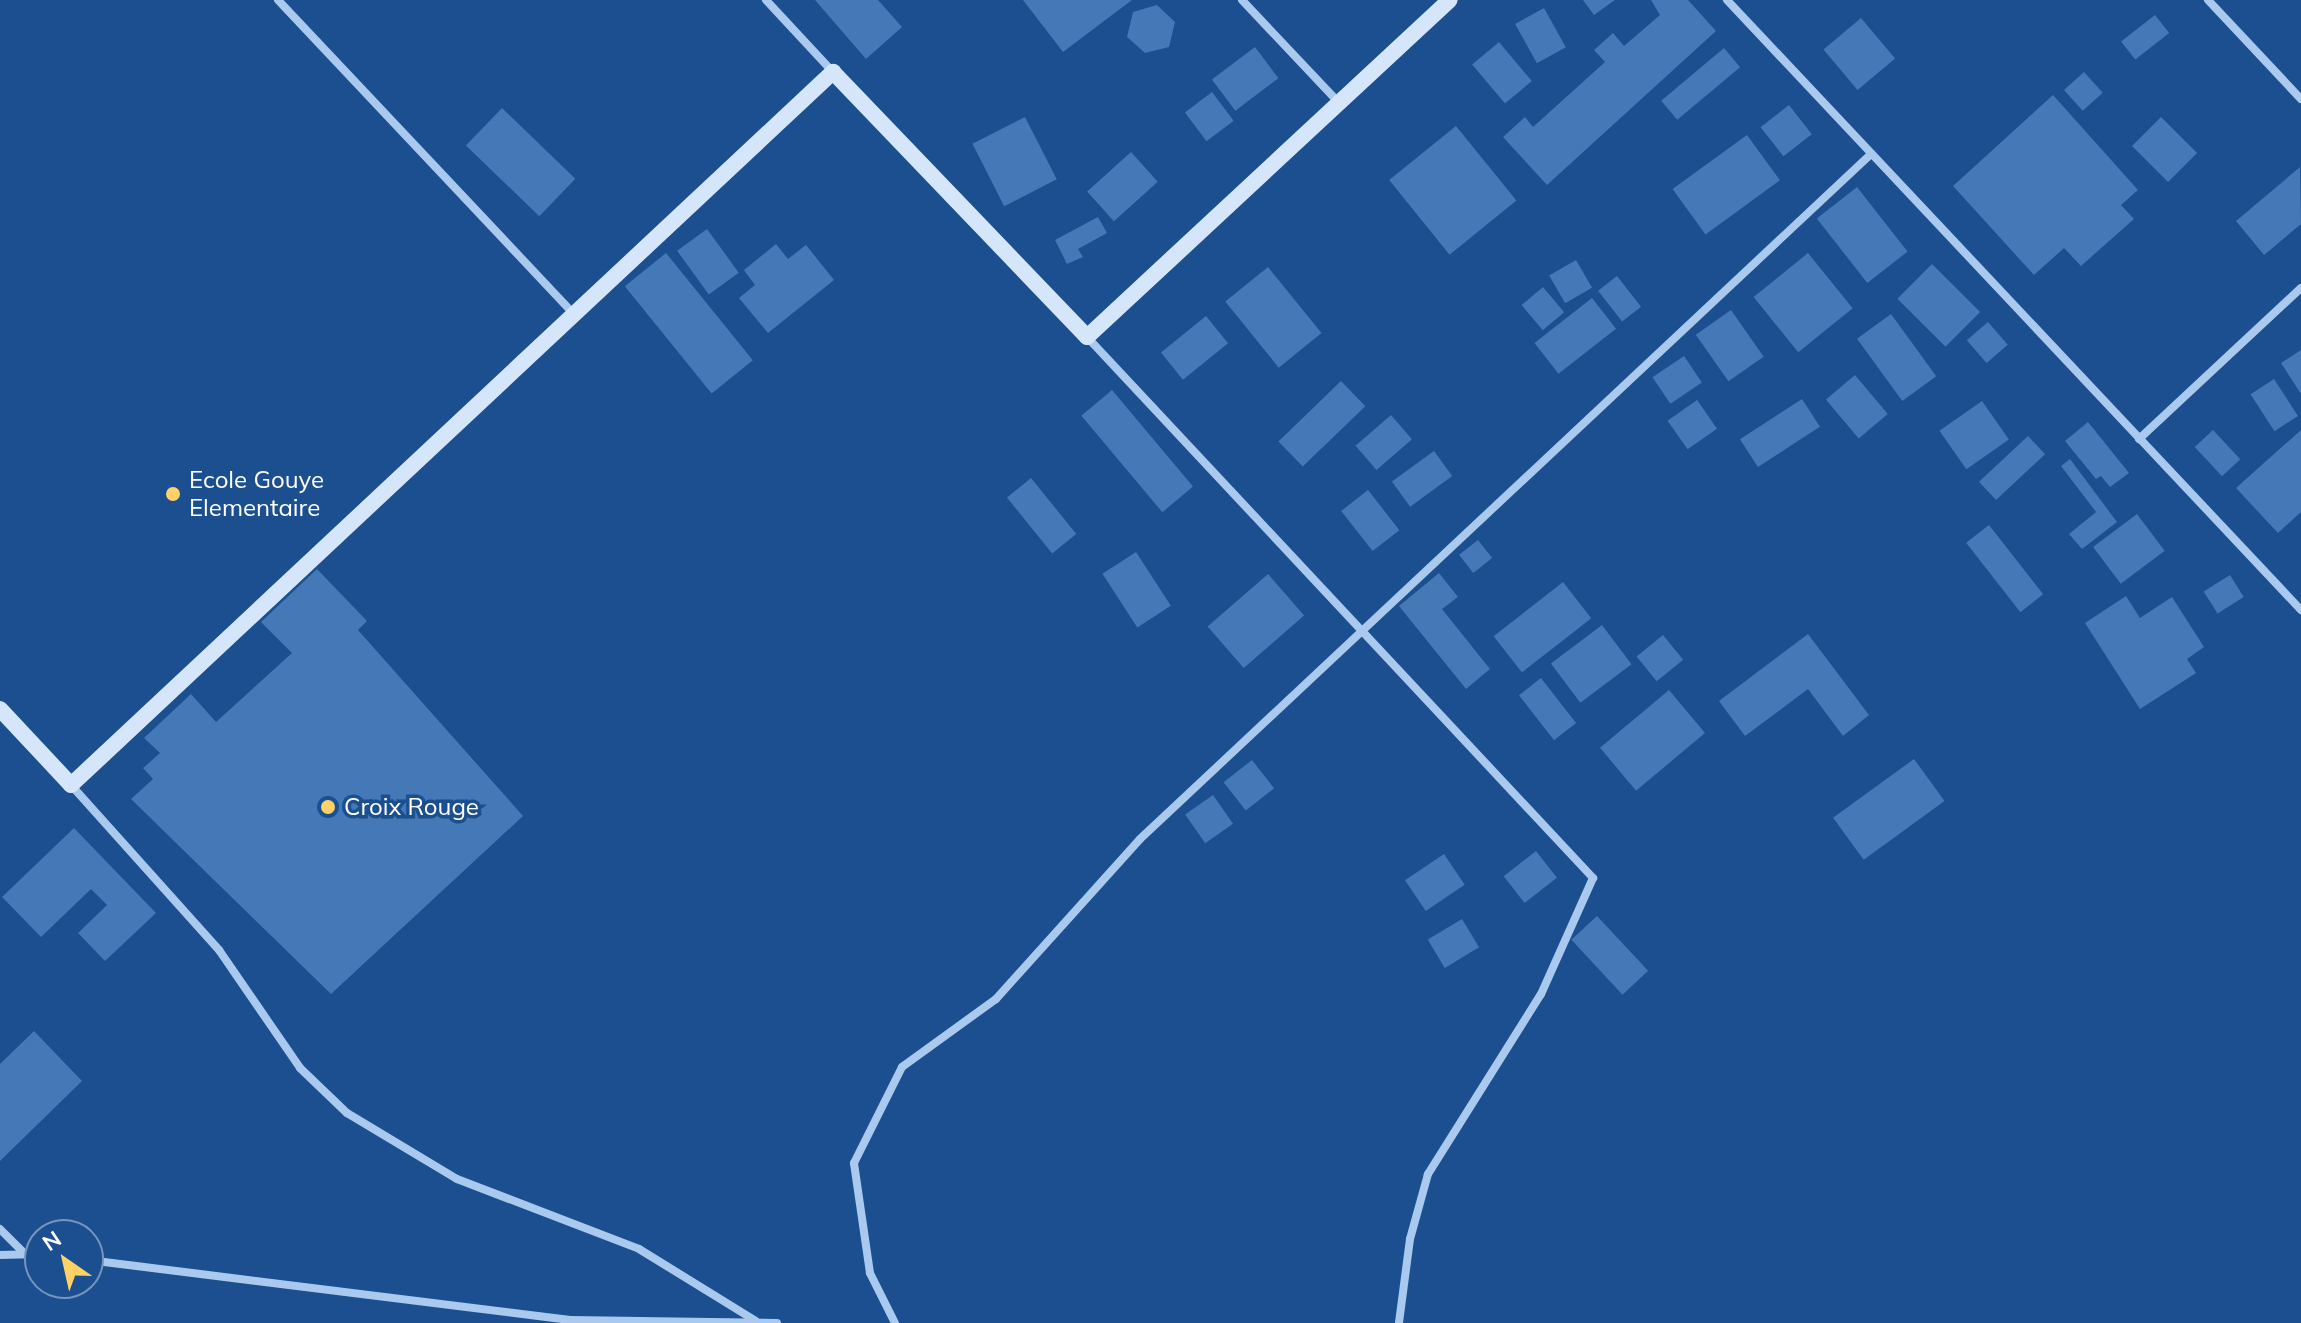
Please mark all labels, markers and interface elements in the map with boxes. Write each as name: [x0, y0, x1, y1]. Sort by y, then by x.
place label: Ecole Gouye Elementaire: [189, 466, 324, 522]
marker: Ecole Gouye Elementaire: [164, 485, 182, 503]
place label: Croix Rouge: [344, 793, 479, 821]
marker: Croix Rouge: [319, 798, 337, 816]
north arrow: [24, 1219, 104, 1299]
text: N: [37, 1225, 66, 1257]

